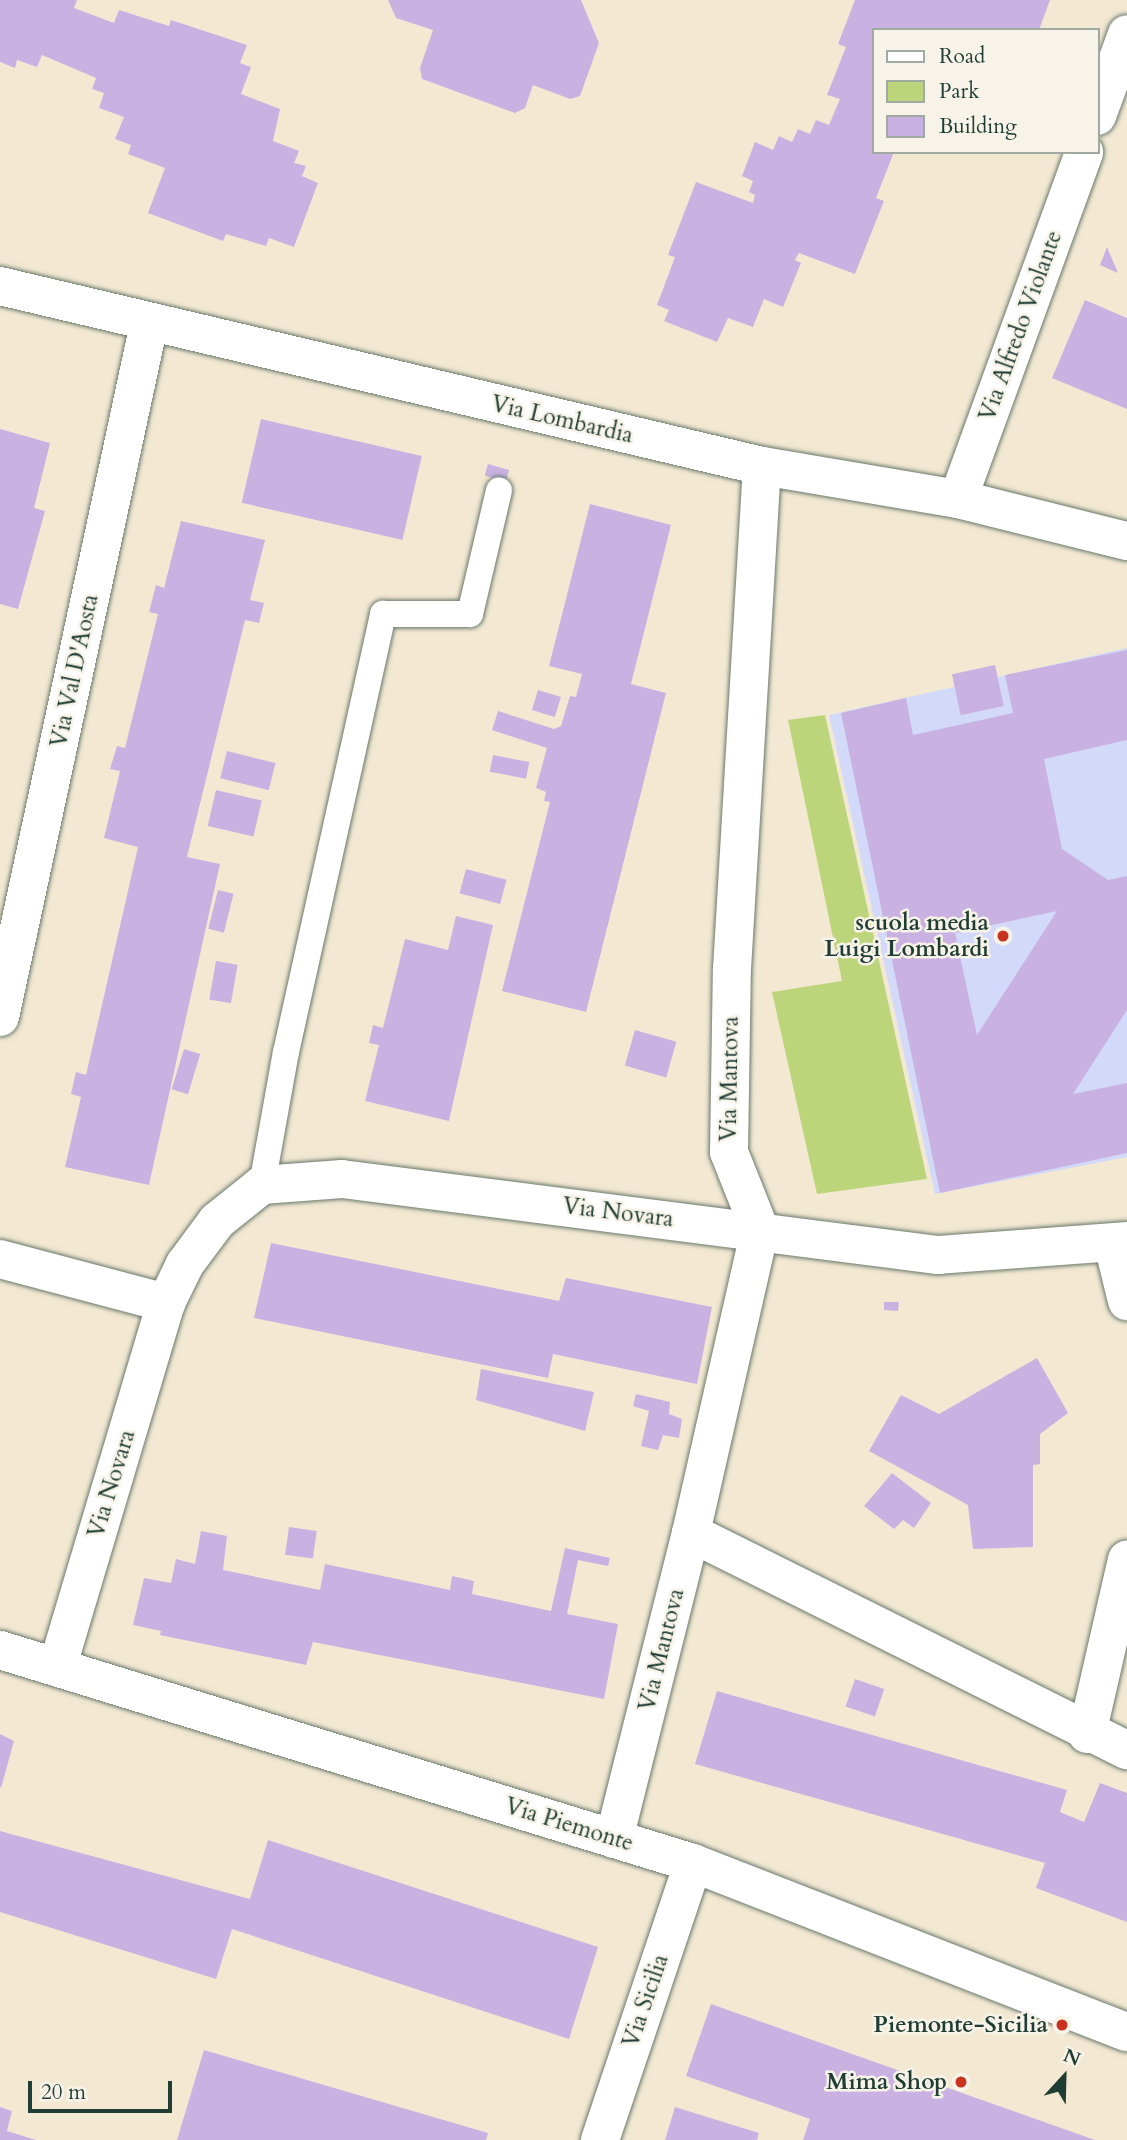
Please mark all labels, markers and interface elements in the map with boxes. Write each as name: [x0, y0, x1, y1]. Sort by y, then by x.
legend: [872, 28, 1099, 154]
text: Road: [939, 42, 985, 71]
text: Park: [939, 77, 979, 106]
text: Building: [939, 112, 1017, 141]
street label: Via Alfredo Violante: [974, 227, 1068, 425]
street label: Via Lombardia: [488, 390, 636, 450]
street label: Via Val D'Aosta: [45, 592, 105, 750]
place label: scuola media Luigi Lombardi: [824, 909, 989, 963]
marker: scuola media Luigi Lombardi: [995, 928, 1011, 944]
street label: Via Mantova: [715, 1016, 745, 1142]
street label: Via Novara: [561, 1193, 675, 1233]
street label: Via Novara: [83, 1427, 141, 1541]
street label: Via Mantova: [633, 1586, 691, 1714]
street label: Via Piemonte: [502, 1792, 636, 1858]
street label: Via Sicilia: [617, 1951, 675, 2051]
place label: Piemonte-Sicilia: [873, 2011, 1048, 2039]
marker: Piemonte-Sicilia: [1054, 2017, 1070, 2033]
north arrow: [1029, 2042, 1099, 2112]
text: N: [1059, 2042, 1084, 2073]
scale bar: [32, 2066, 175, 2110]
place label: Mima Shop: [826, 2068, 947, 2096]
marker: Mima Shop: [953, 2074, 969, 2090]
text: 20 m: [41, 2078, 86, 2107]

